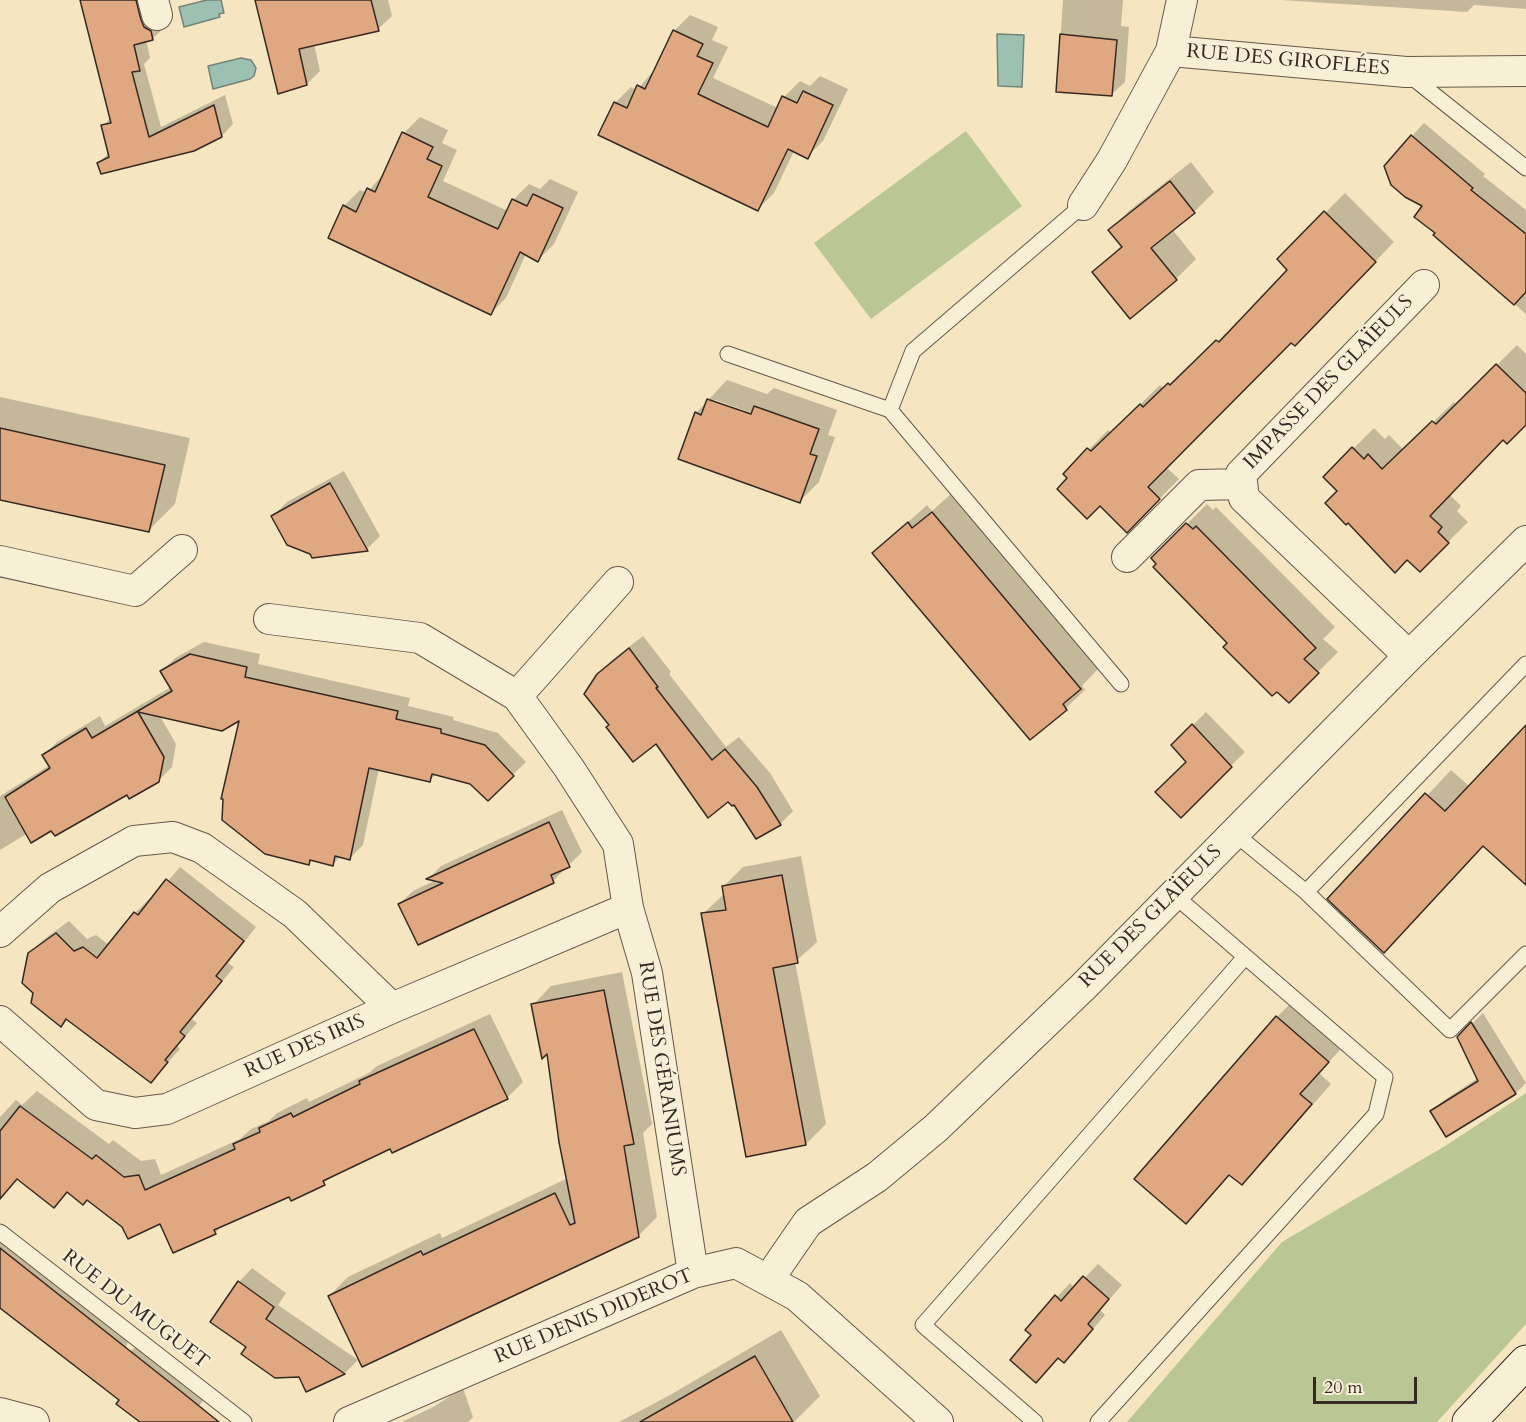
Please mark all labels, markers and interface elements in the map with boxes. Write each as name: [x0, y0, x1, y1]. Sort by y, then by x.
street label: RUE DES GIROFLÉES: [1185, 40, 1391, 82]
street label: IMPASSE DES GLAÏEULS: [1239, 291, 1419, 475]
street label: RUE DES GLAÏEULS: [1075, 841, 1227, 993]
street label: RUE DES GÉRANIUMS: [632, 960, 690, 1178]
street label: RUE DES IRIS: [241, 1010, 369, 1084]
street label: RUE DU MUGUET: [57, 1245, 213, 1375]
street label: RUE DENIS DIDEROT: [491, 1264, 697, 1370]
scale bar: [1316, 1365, 1420, 1403]
text: 20 m: [1324, 1375, 1363, 1400]

